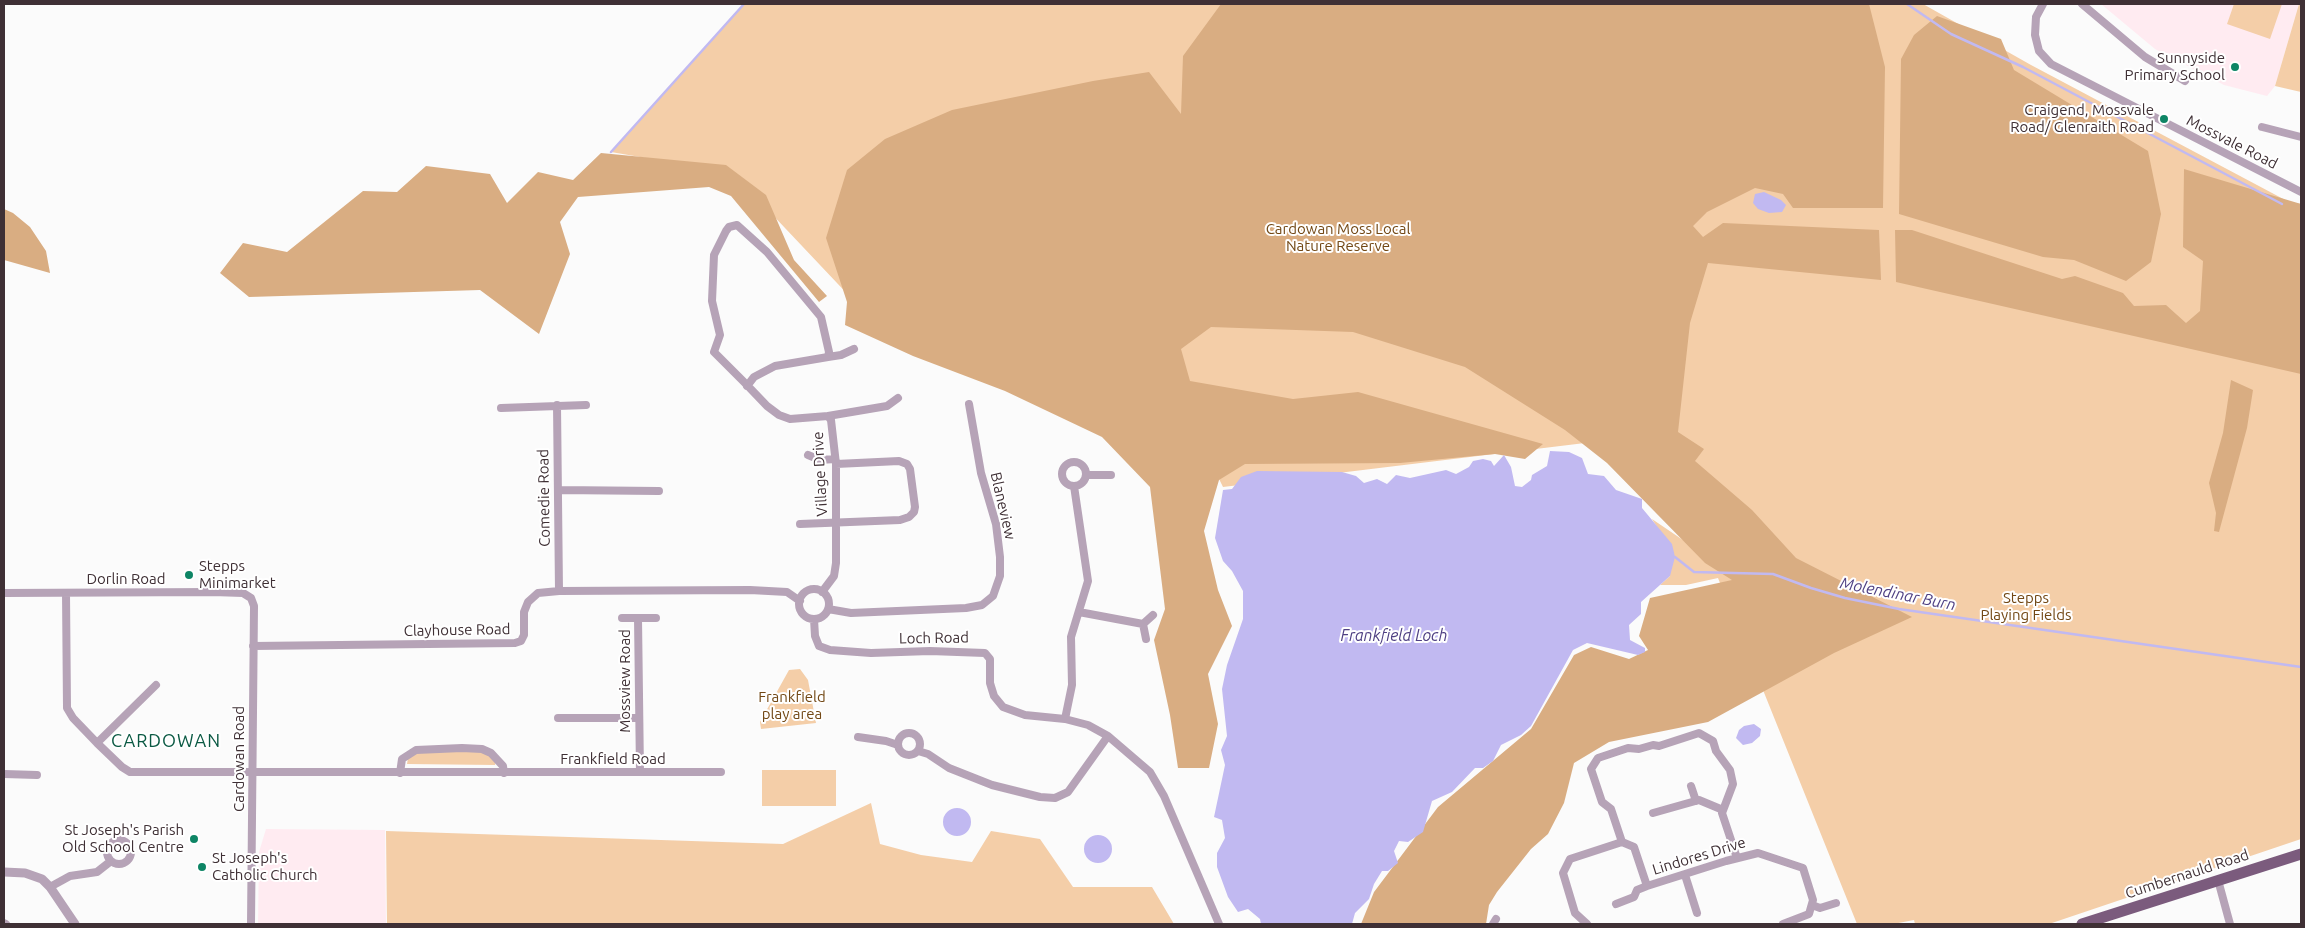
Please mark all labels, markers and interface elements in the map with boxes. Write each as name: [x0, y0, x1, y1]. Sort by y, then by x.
place label: Sunnyside Primary School: [2124, 49, 2225, 84]
marker: Sunnyside Primary School: [2229, 61, 2241, 73]
place label: Craigend, Mossvale Road/ Glenraith Road: [2010, 101, 2154, 136]
street label: Mossvale Road: [2183, 111, 2281, 173]
marker: Craigend, Mossvale Road/ Glenraith Road: [2158, 113, 2170, 125]
park label: Cardowan Moss Local Nature Reserve: [1266, 220, 1410, 255]
street label: Village Drive: [809, 431, 831, 517]
street label: Comedie Road: [534, 449, 554, 547]
street label: Blaneview: [986, 470, 1020, 542]
place label: Stepps Minimarket: [199, 557, 276, 592]
marker: Stepps Minimarket: [183, 569, 195, 581]
street label: Dorlin Road: [86, 570, 166, 588]
water label: Molendinar Burn: [1839, 573, 1957, 615]
park label: Stepps Playing Fields: [1980, 589, 2072, 624]
street label: Clayhouse Road: [403, 620, 511, 640]
water label: Frankfield Loch: [1341, 626, 1447, 646]
street label: Loch Road: [899, 628, 969, 648]
street label: Mossview Road: [616, 629, 634, 733]
park label: Frankfield play area: [758, 688, 826, 723]
street label: Cardowan Road: [230, 706, 248, 812]
district label: CARDOWAN: [110, 730, 222, 752]
street label: Frankfield Road: [560, 750, 666, 768]
place label: St Joseph's Parish Old School Centre: [62, 821, 184, 856]
marker: St Joseph's Parish Old School Centre: [188, 833, 200, 845]
street label: Lindores Drive: [1650, 833, 1748, 879]
street label: Cumbernauld Road: [2123, 846, 2251, 902]
place label: St Joseph's Catholic Church: [212, 849, 318, 884]
marker: St Joseph's Catholic Church: [196, 861, 208, 873]

